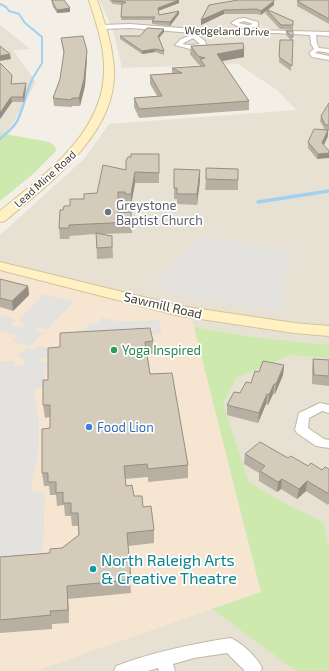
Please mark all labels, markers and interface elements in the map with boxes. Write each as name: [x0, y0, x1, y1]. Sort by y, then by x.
street label: Wedgeland Drive: [184, 23, 270, 38]
street label: Lead Mine Road: [11, 147, 78, 210]
place label: Greystone Baptist Church: [116, 197, 203, 228]
marker: Greystone Baptist Church: [103, 207, 113, 217]
street label: Sawmill Road: [122, 288, 204, 322]
place label: Yoga Inspired: [122, 342, 201, 358]
marker: Yoga Inspired: [109, 345, 119, 355]
place label: Food Lion: [97, 419, 154, 435]
marker: Food Lion: [84, 422, 94, 432]
place label: North Raleigh Arts & Creative Theatre: [101, 550, 237, 587]
marker: North Raleigh Arts & Creative Theatre: [88, 564, 98, 574]

